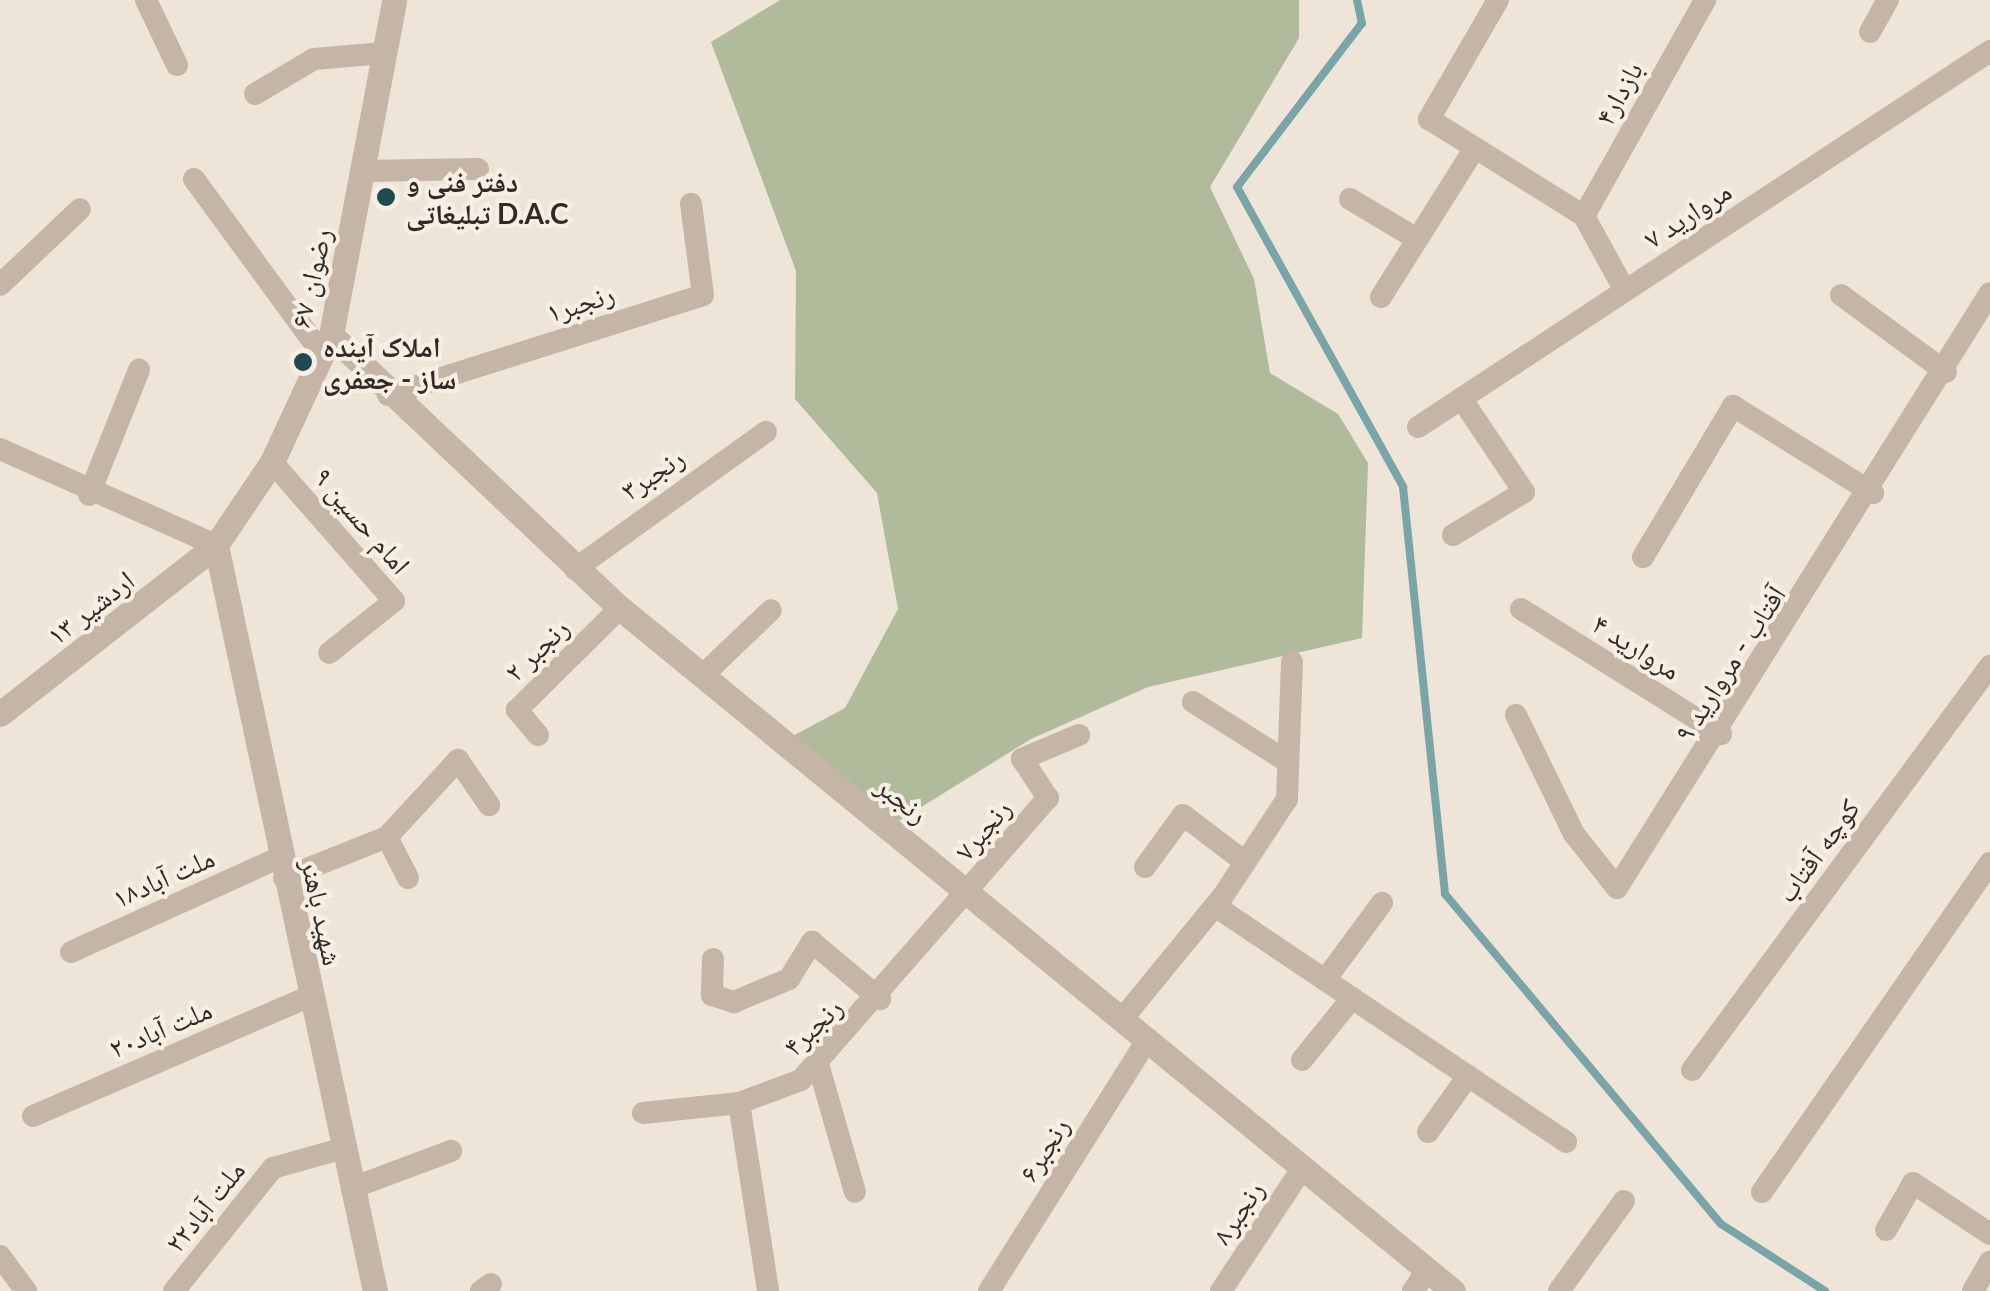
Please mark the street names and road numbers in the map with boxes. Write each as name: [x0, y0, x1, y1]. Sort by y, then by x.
street label: بازدار۴: [1587, 55, 1649, 131]
street label: مروارید ۷: [1637, 173, 1737, 255]
street label: رضوان ۶۷: [282, 225, 338, 331]
street label: رنجبر۱: [542, 275, 618, 329]
street label: رنجبر۳: [614, 440, 690, 506]
street label: امام حسین ۹: [308, 460, 418, 580]
street label: اردشیر ۱۳: [40, 563, 140, 651]
street label: آفتاب - مروارید ۹: [1666, 579, 1792, 747]
street label: مروارید ۴: [1587, 606, 1687, 686]
street label: رنجبر ۲: [497, 610, 575, 688]
street label: رنجبر: [870, 768, 936, 830]
street label: رنجبر۷: [947, 792, 1017, 866]
street label: کوچه آفتاب: [1768, 792, 1866, 908]
street label: ملت آباد۱۸: [107, 840, 219, 914]
street label: شهید باهنر: [295, 856, 351, 968]
street label: رنجبر۴: [775, 990, 849, 1062]
street label: ملت آباد۲۰: [104, 991, 216, 1065]
street label: رنجبر۶: [1010, 1111, 1076, 1187]
street label: ملت آباد۲۲: [157, 1154, 251, 1258]
street label: رنجبر۸: [1204, 1174, 1270, 1250]

